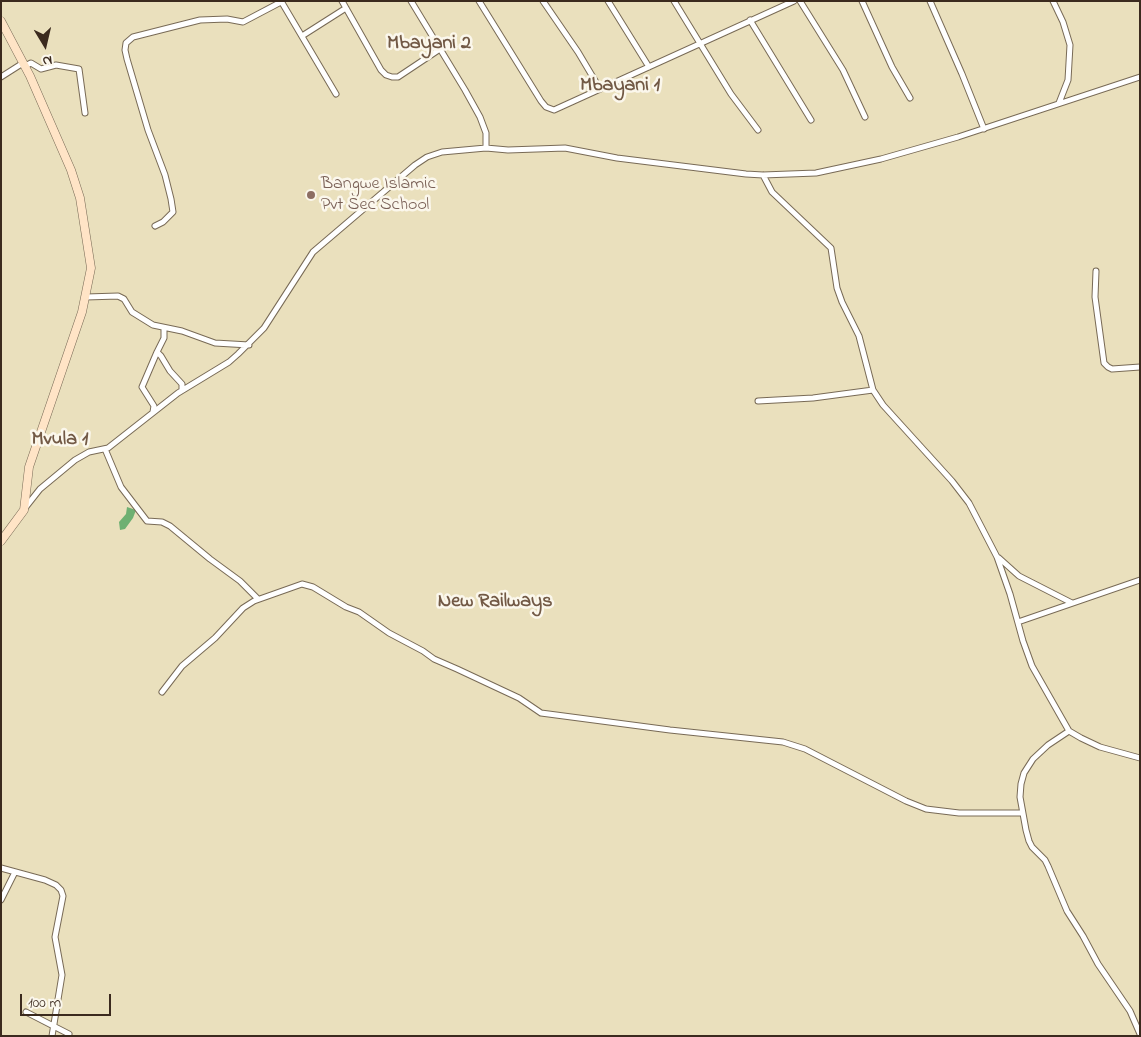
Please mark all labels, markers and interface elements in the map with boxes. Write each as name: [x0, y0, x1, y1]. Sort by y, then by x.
north arrow: [20, 20, 70, 70]
district label: Mbayani 2: [387, 33, 471, 57]
text: N: [41, 49, 54, 71]
district label: Mbayani 1: [580, 75, 660, 99]
place label: Bangwe Islamic Pvt Sec School: [321, 174, 436, 216]
marker: Bangwe Islamic Pvt Sec School: [305, 189, 317, 201]
district label: Mvula 1: [32, 429, 88, 453]
district label: New Railways: [438, 591, 552, 615]
scale bar: [22, 984, 114, 1016]
text: 100 m: [28, 992, 61, 1014]

